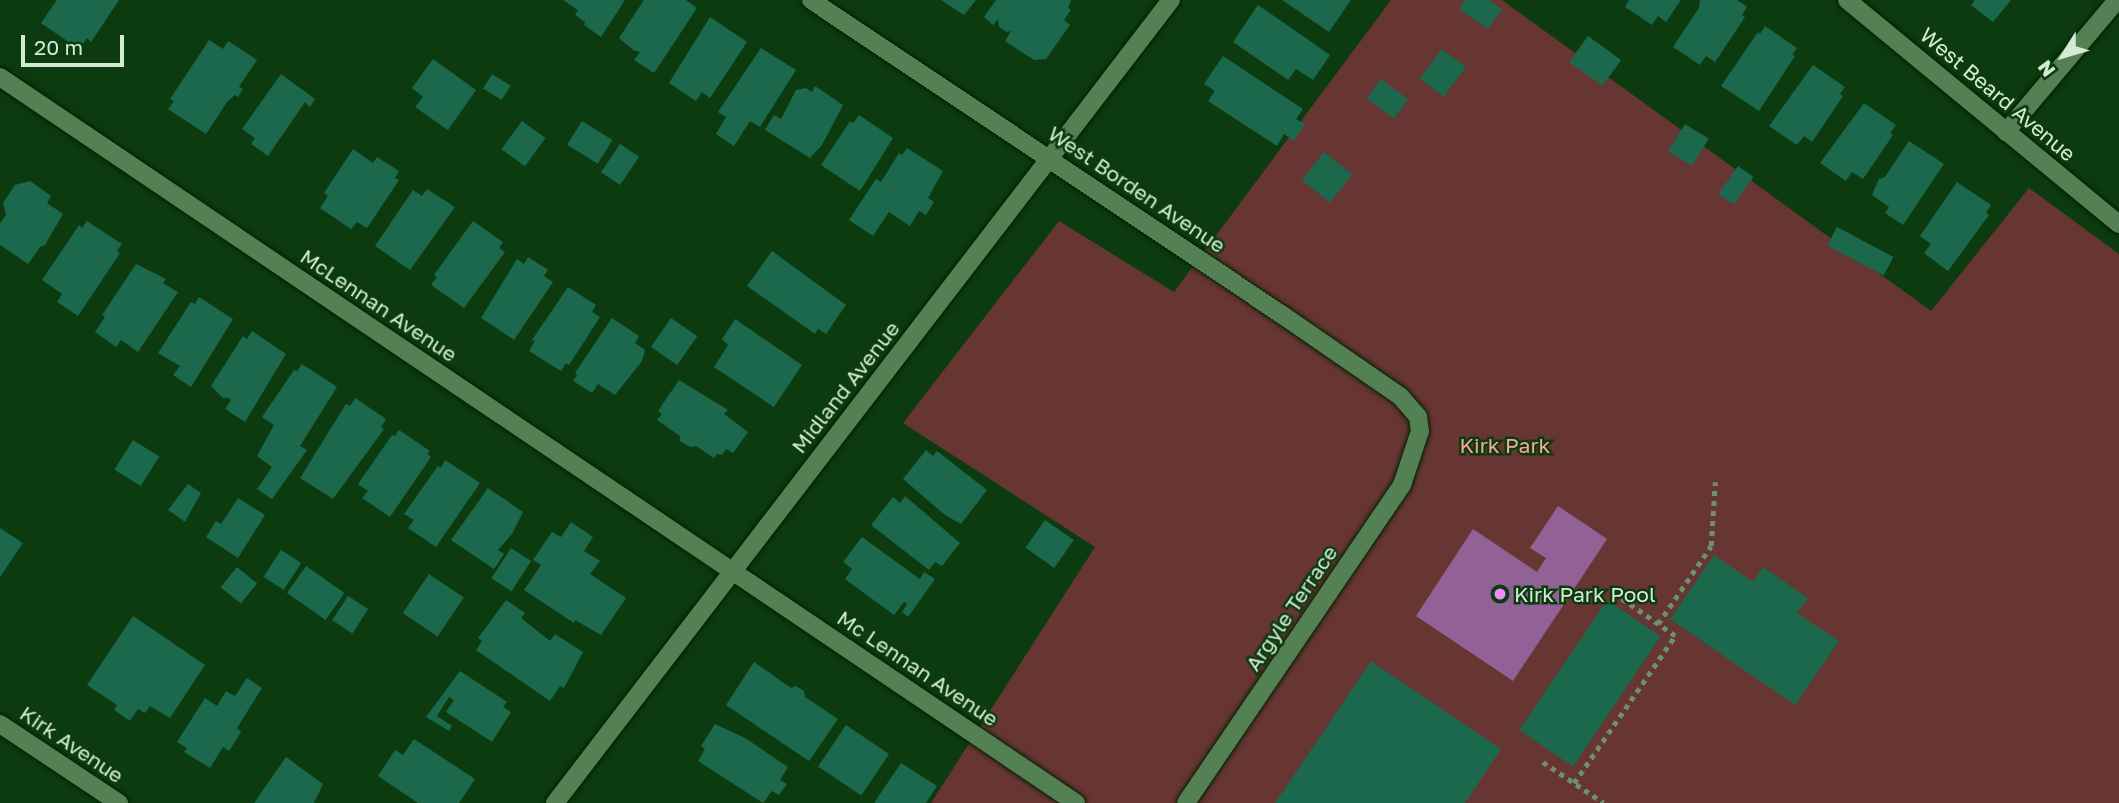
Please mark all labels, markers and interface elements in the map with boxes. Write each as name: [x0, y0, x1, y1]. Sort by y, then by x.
scale bar: [24, 21, 128, 65]
north arrow: [2028, 21, 2098, 91]
street label: West Beard Avenue: [1915, 22, 2081, 166]
text: 20 m: [34, 34, 83, 60]
text: N: [2032, 56, 2059, 82]
street label: West Borden Avenue: [1044, 120, 1230, 258]
street label: McLennan Avenue: [296, 243, 462, 367]
street label: Midland Avenue: [786, 316, 904, 458]
park label: Kirk Park: [1460, 432, 1550, 458]
street label: Argyle Terrace: [1240, 541, 1342, 675]
place label: Kirk Park Pool: [1514, 581, 1656, 607]
marker: Kirk Park Pool: [1492, 586, 1508, 602]
street label: Mc Lennan Avenue: [833, 605, 1003, 731]
street label: Kirk Avenue: [15, 700, 129, 788]

